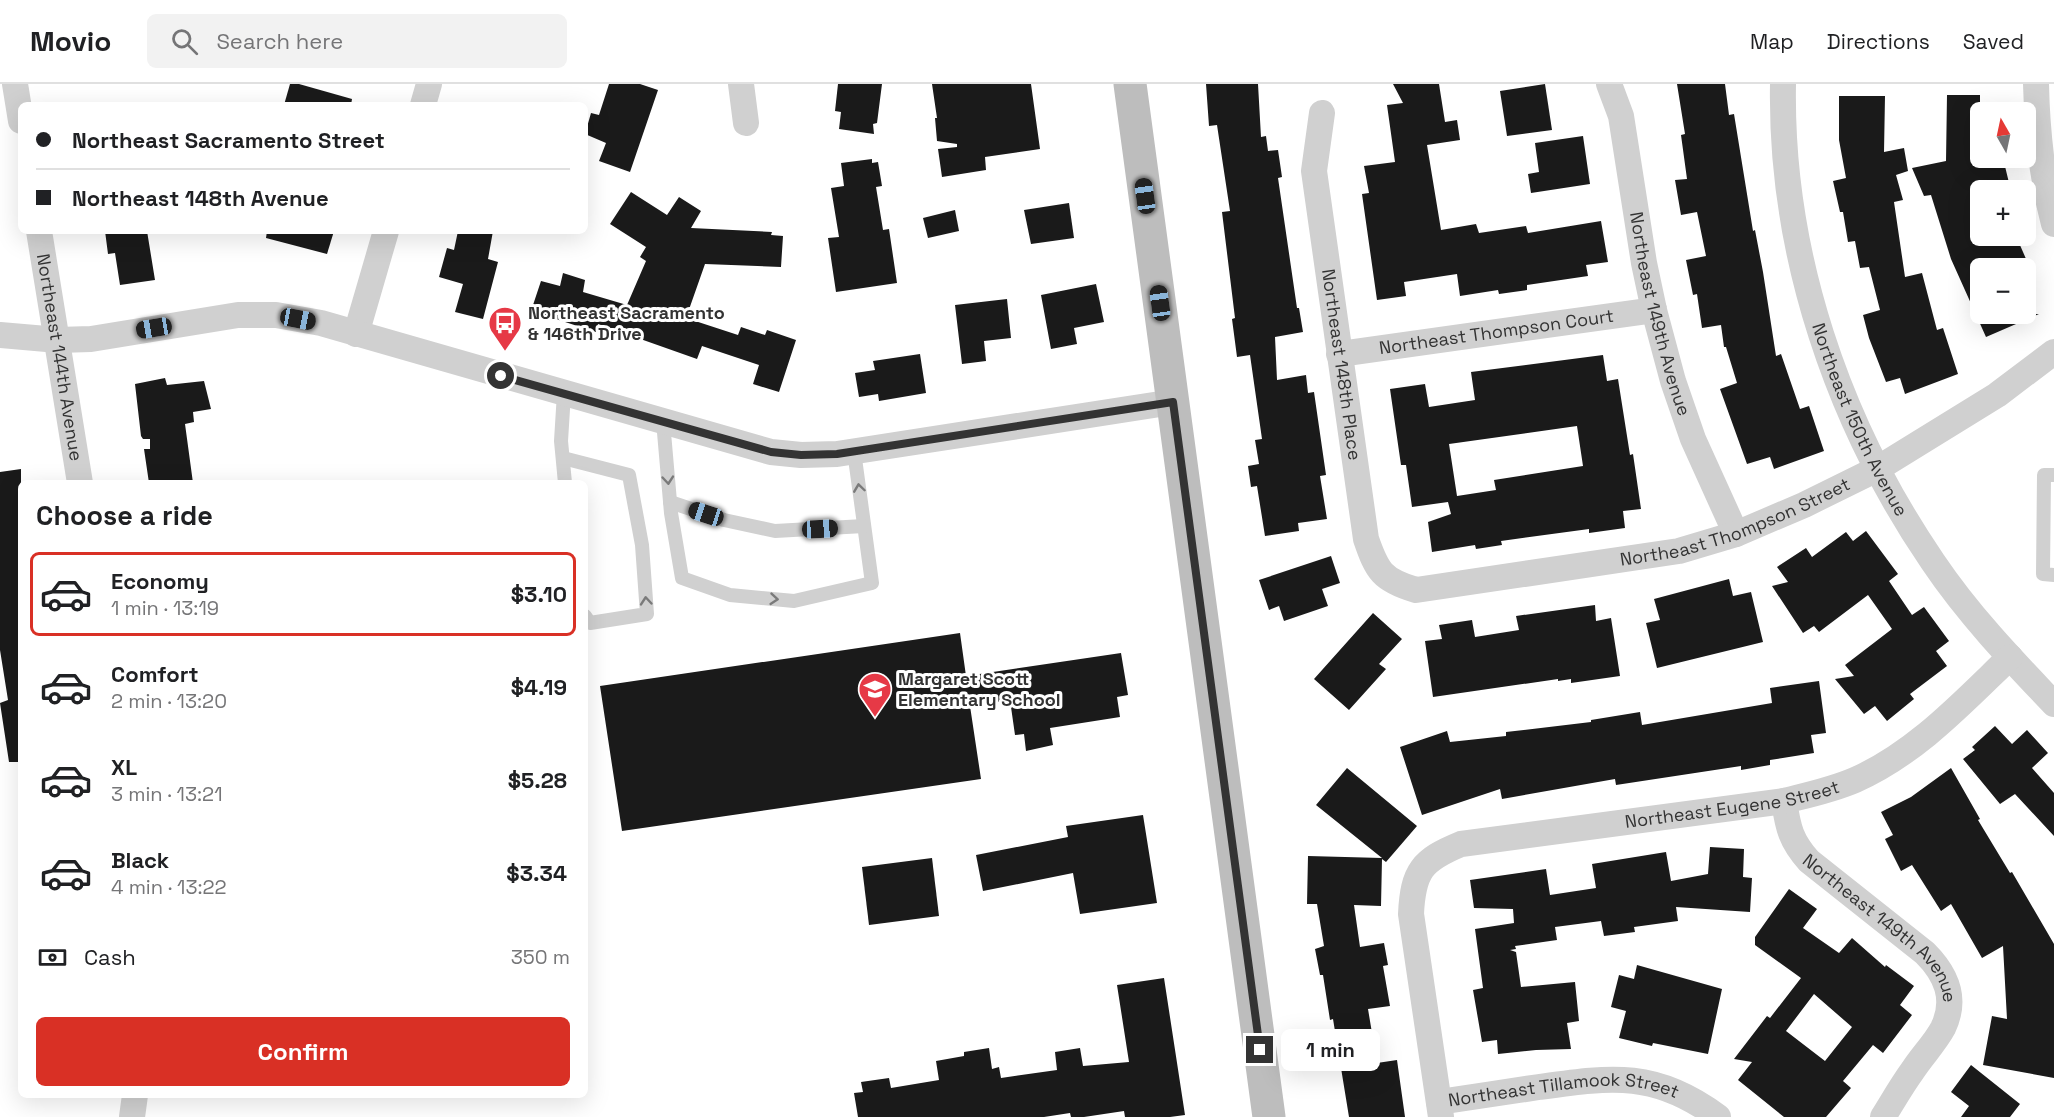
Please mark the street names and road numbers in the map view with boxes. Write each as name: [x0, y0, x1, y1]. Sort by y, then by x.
street label: Northeast 149th Avenue: [1625, 210, 1696, 419]
street label: Northeast 144th Avenue: [32, 252, 88, 463]
street label: Northeast 148th Place: [1317, 267, 1367, 462]
street label: Northeast Thompson Court: [1378, 304, 1615, 359]
street label: Northeast 150th Avenue: [1807, 320, 1913, 520]
street label: Northeast Thompson Street: [1618, 472, 1854, 571]
street label: Northeast Eugene Street: [1623, 775, 1842, 833]
street label: Northeast 149th Avenue: [1798, 848, 1961, 1003]
street label: Northeast Tillamook Street: [1447, 1068, 1683, 1111]

